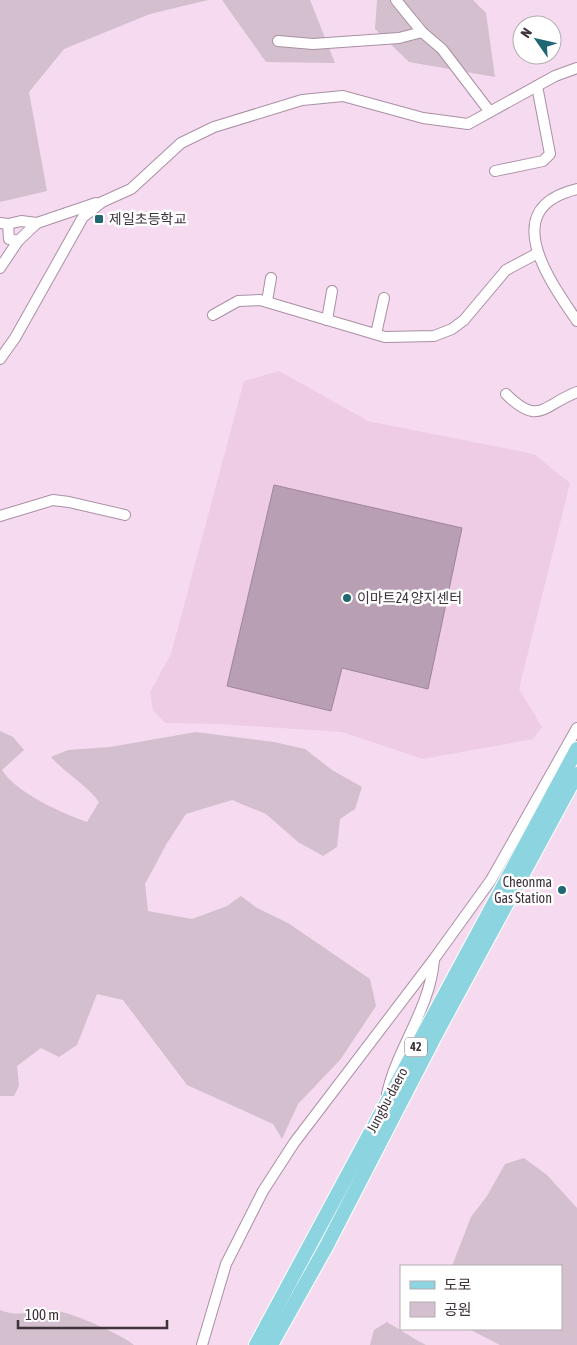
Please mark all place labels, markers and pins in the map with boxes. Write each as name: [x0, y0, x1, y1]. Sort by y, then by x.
place label: 제일초등학교: [109, 211, 186, 227]
marker: 제일초등학교: [93, 213, 105, 225]
place label: 이마트24 양지센터: [357, 590, 462, 606]
marker: 이마트24 양지센터: [341, 592, 353, 604]
place label: Cheonma Gas Station: [494, 874, 552, 906]
marker: Cheonma Gas Station: [556, 884, 568, 896]

